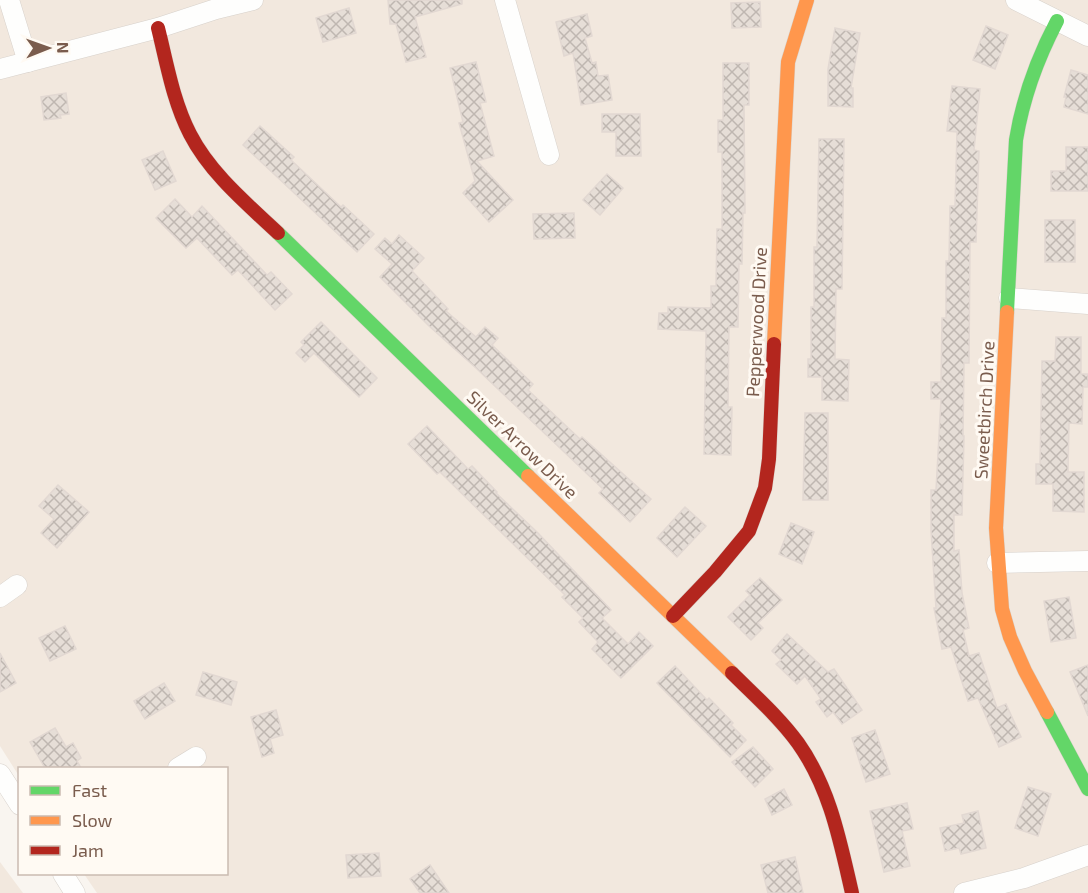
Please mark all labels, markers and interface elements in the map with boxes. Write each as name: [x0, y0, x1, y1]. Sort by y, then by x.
north arrow: [18, 18, 78, 78]
text: N: [54, 42, 73, 54]
street label: Pepperwood Drive: [741, 246, 771, 398]
street label: Sweetbirch Drive: [969, 340, 999, 480]
street label: Silver Arrow Drive: [463, 386, 583, 503]
legend: [18, 767, 228, 875]
text: Fast: [72, 779, 107, 801]
text: Slow: [72, 809, 113, 831]
text: Jam: [72, 839, 104, 861]

